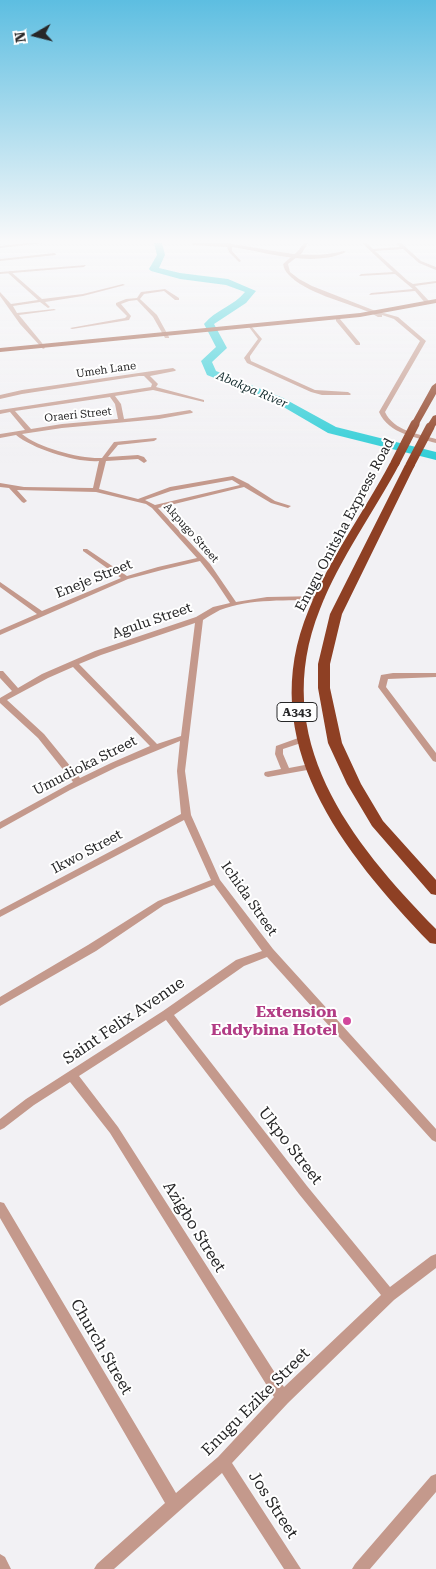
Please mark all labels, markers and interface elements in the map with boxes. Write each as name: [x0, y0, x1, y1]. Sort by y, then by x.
north arrow: [10, 10, 60, 60]
text: N: [11, 31, 29, 44]
street label: Umeh Lane: [75, 359, 137, 381]
water label: Abakpa River: [215, 369, 289, 411]
street label: Oraeri Street: [44, 405, 112, 425]
street label: Enugu Onitsha Express Road: [292, 435, 398, 615]
street label: Akpugo Street: [161, 500, 221, 566]
street label: Eneje Street: [53, 556, 135, 602]
street label: Agulu Street: [110, 599, 194, 643]
road number: A343: [277, 702, 317, 722]
street label: Umudioka Street: [30, 733, 140, 799]
street label: Ikwo Street: [49, 826, 125, 878]
street label: Ichida Street: [217, 859, 281, 939]
street label: Saint Felix Avenue: [60, 973, 188, 1069]
place label: Extension Eddybina Hotel: [211, 1002, 337, 1040]
marker: Extension Eddybina Hotel: [341, 1015, 353, 1027]
street label: Ukpo Street: [254, 1103, 326, 1189]
street label: Azigbo Street: [159, 1178, 229, 1276]
street label: Church Street: [66, 1296, 136, 1398]
street label: Enugu Ezike Street: [198, 1344, 314, 1460]
street label: Jos Street: [244, 1468, 302, 1542]

